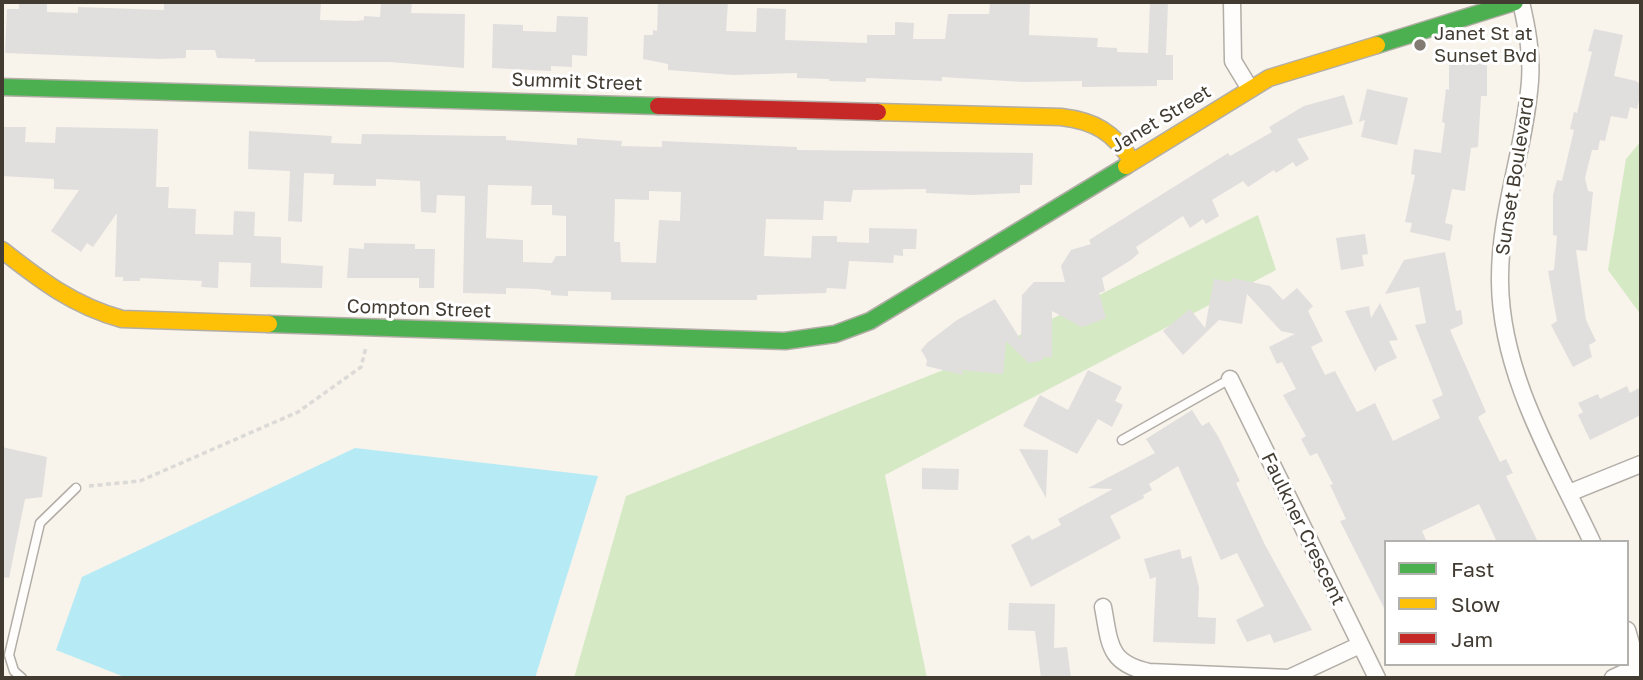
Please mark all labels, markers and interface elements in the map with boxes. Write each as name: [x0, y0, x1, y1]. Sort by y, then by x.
place label: Janet St at Sunset Bvd: [1434, 23, 1537, 67]
marker: Janet St at Sunset Bvd: [1412, 37, 1428, 53]
street label: Summit Street: [511, 68, 643, 96]
street label: Janet Street: [1107, 80, 1215, 158]
street label: Sunset Boulevard: [1491, 95, 1539, 257]
street label: Compton Street: [346, 295, 492, 323]
street label: Faulkner Crescent: [1256, 449, 1350, 609]
legend: [1384, 540, 1629, 666]
text: Fast: [1451, 556, 1494, 582]
text: Slow: [1451, 591, 1500, 617]
text: Jam: [1451, 626, 1493, 652]

